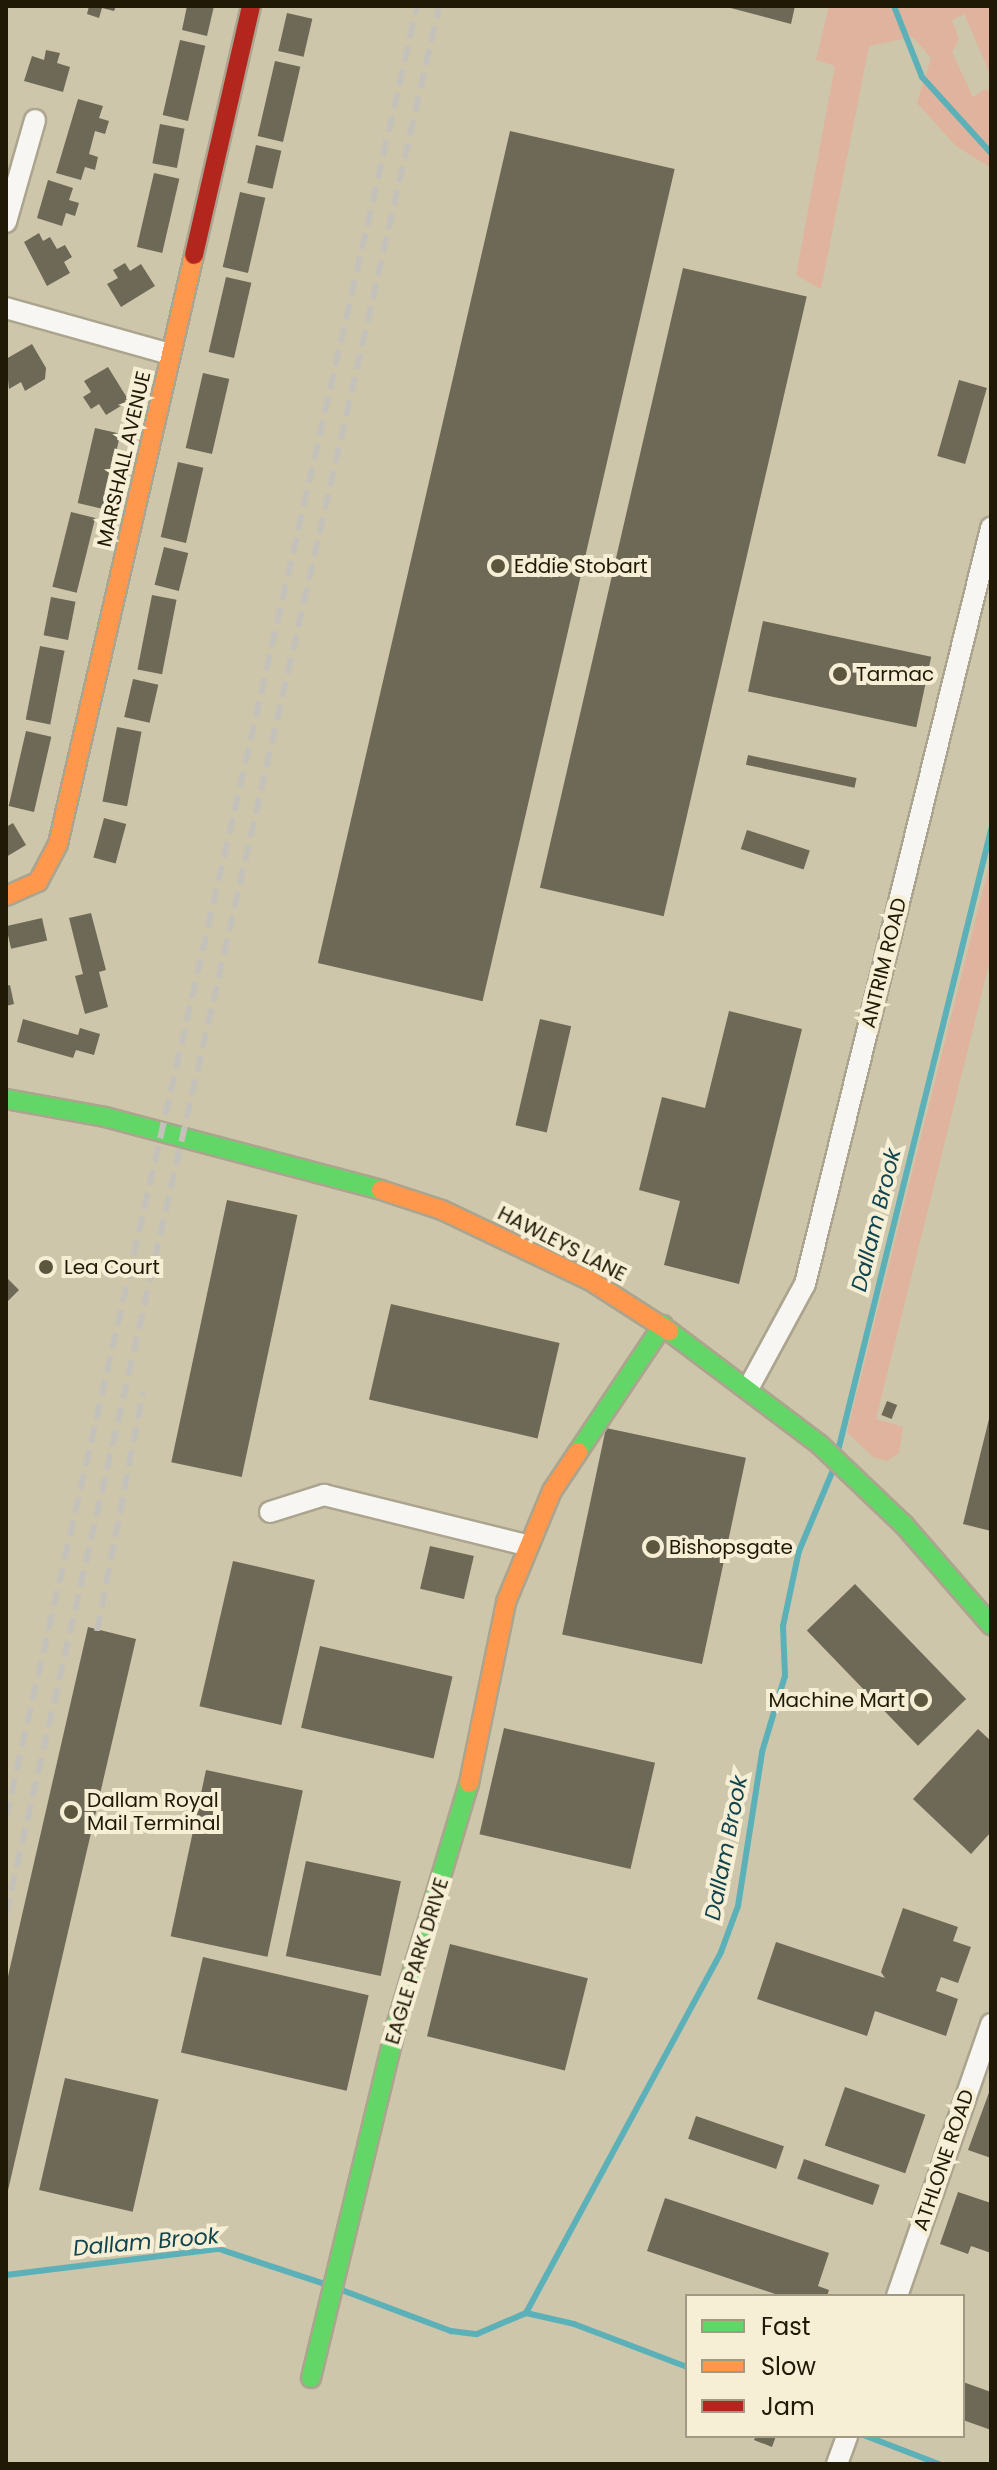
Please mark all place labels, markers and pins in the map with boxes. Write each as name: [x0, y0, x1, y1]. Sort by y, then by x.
place label: Eddie Stobart: [514, 554, 648, 578]
marker: Eddie Stobart: [489, 557, 507, 575]
place label: Tarmac: [856, 662, 934, 686]
marker: Tarmac: [831, 665, 849, 683]
place label: Lea Court: [64, 1255, 160, 1279]
marker: Lea Court: [35, 1256, 57, 1278]
place label: Bishopsgate: [669, 1535, 793, 1559]
marker: Bishopsgate: [644, 1538, 662, 1556]
place label: Machine Mart: [768, 1688, 905, 1712]
marker: Machine Mart: [912, 1691, 930, 1709]
place label: Dallam Royal Mail Terminal: [87, 1788, 220, 1835]
marker: Dallam Royal Mail Terminal: [62, 1803, 80, 1821]

